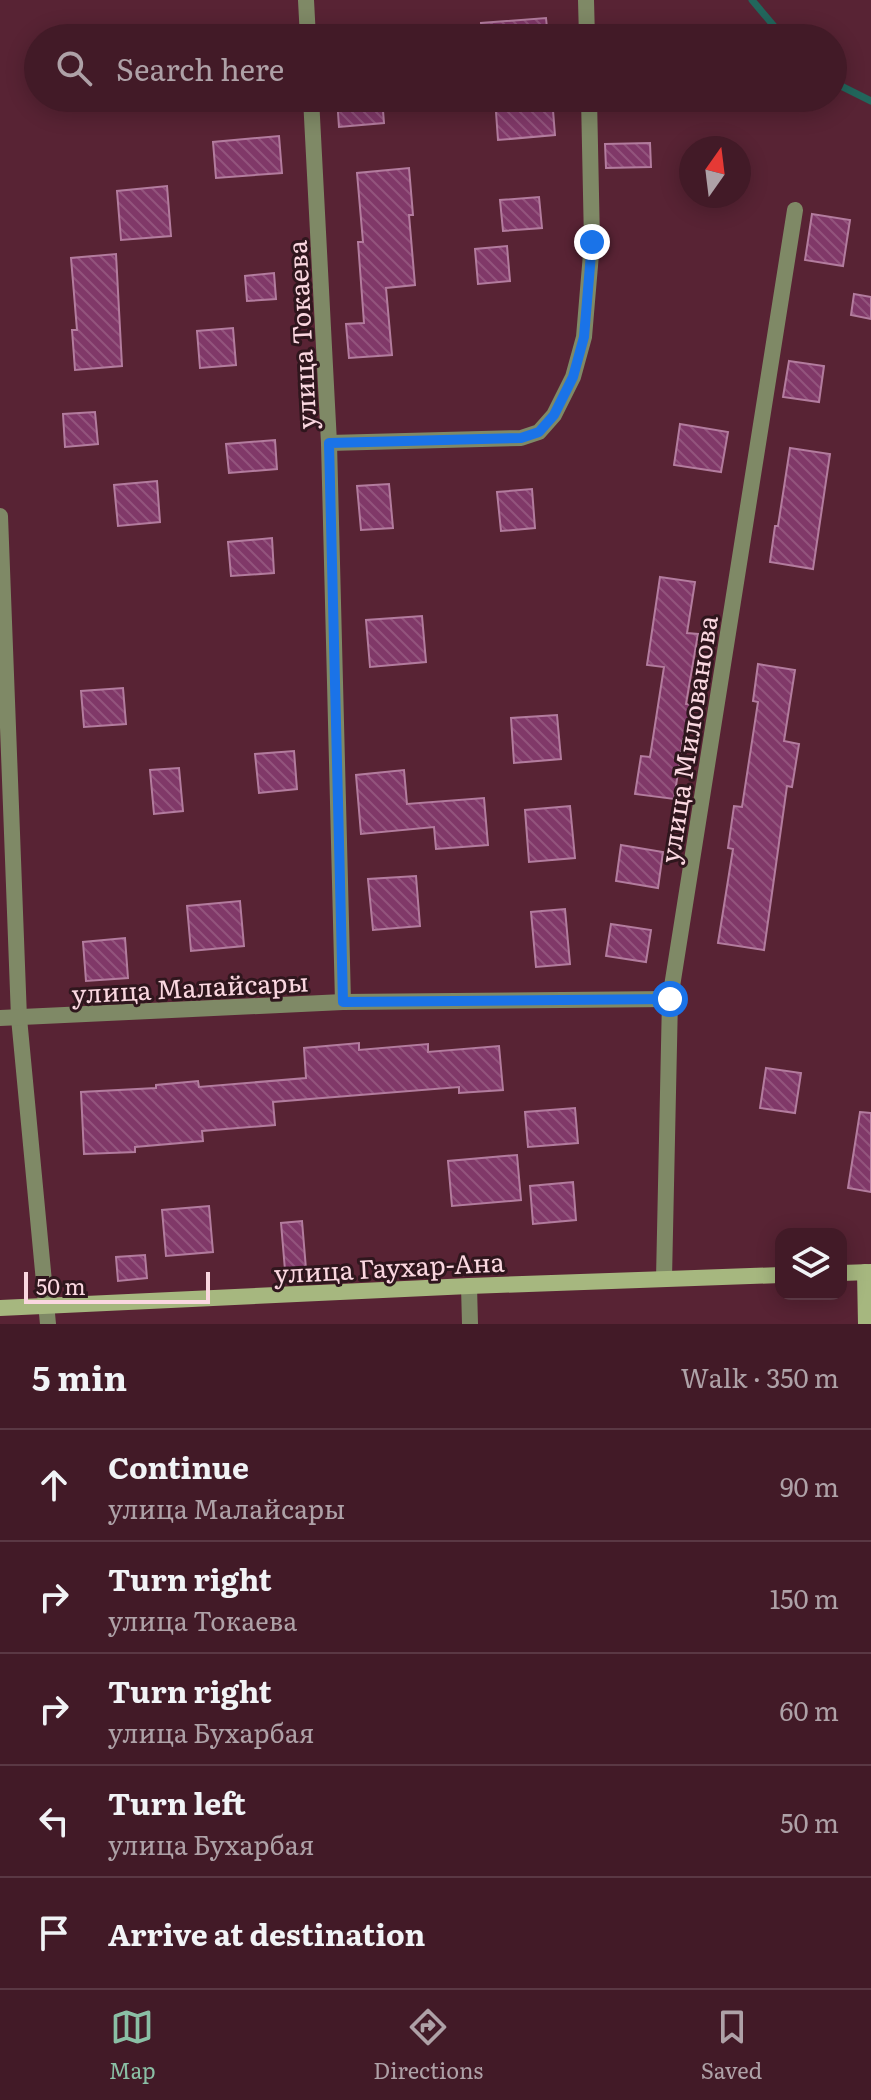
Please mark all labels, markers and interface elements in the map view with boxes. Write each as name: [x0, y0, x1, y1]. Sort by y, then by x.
search box: [24, 24, 847, 112]
icon: search: [52, 46, 96, 90]
text: Search here: [116, 46, 284, 90]
north arrow: [679, 136, 751, 208]
route end: [574, 224, 610, 260]
street label: улица Токаева: [276, 239, 324, 431]
street label: улица Милованова: [648, 612, 726, 866]
street label: улица Малайсары: [70, 960, 310, 1012]
route start: [652, 981, 688, 1017]
map controls: [775, 1228, 847, 1300]
button: layers: [775, 1228, 847, 1300]
street label: улица Гаухар-Ана: [273, 1240, 505, 1292]
scale bar: [24, 1268, 210, 1304]
text: 50 m: [36, 1269, 86, 1302]
text: 5 min: [32, 1351, 127, 1401]
text: Walk · 350 m: [681, 1357, 839, 1396]
text: Continue: [108, 1444, 249, 1488]
icon: ahead: [32, 1463, 76, 1507]
text: 90 m: [780, 1466, 839, 1505]
text: улица Малайсары: [108, 1488, 345, 1527]
text: Turn right: [108, 1556, 272, 1600]
icon: right: [32, 1575, 76, 1619]
text: 150 m: [770, 1578, 839, 1617]
text: улица Токаева: [108, 1600, 297, 1639]
text: Turn right: [108, 1668, 272, 1712]
icon: right: [32, 1687, 76, 1731]
text: 60 m: [780, 1690, 839, 1729]
text: улица Бухарбая: [108, 1712, 314, 1751]
text: Turn left: [108, 1780, 246, 1824]
icon: left: [32, 1799, 76, 1843]
text: 50 m: [780, 1802, 839, 1841]
text: улица Бухарбая: [108, 1824, 314, 1863]
icon: arrive: [32, 1911, 76, 1955]
text: Arrive at destination: [108, 1911, 425, 1955]
tab: Map: [109, 2005, 156, 2086]
tab: Directions: [373, 2005, 483, 2086]
tab: Saved: [701, 2005, 762, 2086]

